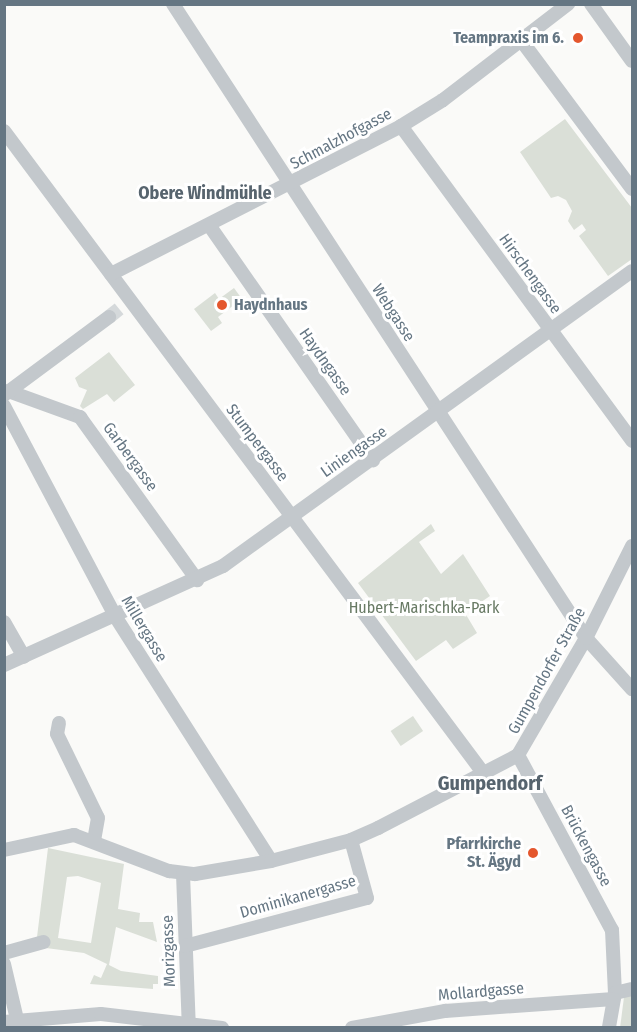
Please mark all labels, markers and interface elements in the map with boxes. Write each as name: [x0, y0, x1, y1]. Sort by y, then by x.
place label: Teampraxis im 6.: [453, 28, 564, 48]
marker: Teampraxis im 6.: [569, 29, 587, 47]
street label: Schmalzhofgasse: [287, 104, 395, 174]
district label: Obere Windmühle: [138, 182, 272, 204]
street label: Hirschengasse: [495, 230, 565, 318]
street label: Webgasse: [367, 281, 419, 345]
place label: Haydnhaus: [234, 295, 308, 315]
marker: Haydnhaus: [215, 298, 229, 312]
street label: Haydngasse: [295, 325, 355, 399]
street label: Stumpergasse: [222, 400, 292, 486]
street label: Garbergasse: [99, 419, 161, 495]
street label: Liniengasse: [317, 422, 391, 482]
street label: Millergasse: [117, 593, 171, 665]
park label: Hubert-Marischka-Park: [349, 598, 499, 618]
street label: Gumpendorfer Straße: [504, 604, 590, 738]
district label: Gumpendorf: [438, 771, 542, 795]
street label: Brückengasse: [557, 802, 615, 890]
place label: Pfarrkirche St. Ägyd: [447, 834, 521, 872]
marker: Pfarrkirche St. Ägyd: [526, 846, 540, 860]
street label: Dominikanergasse: [238, 871, 358, 923]
street label: Morizgasse: [158, 915, 180, 987]
street label: Mollardgasse: [437, 979, 525, 1005]

